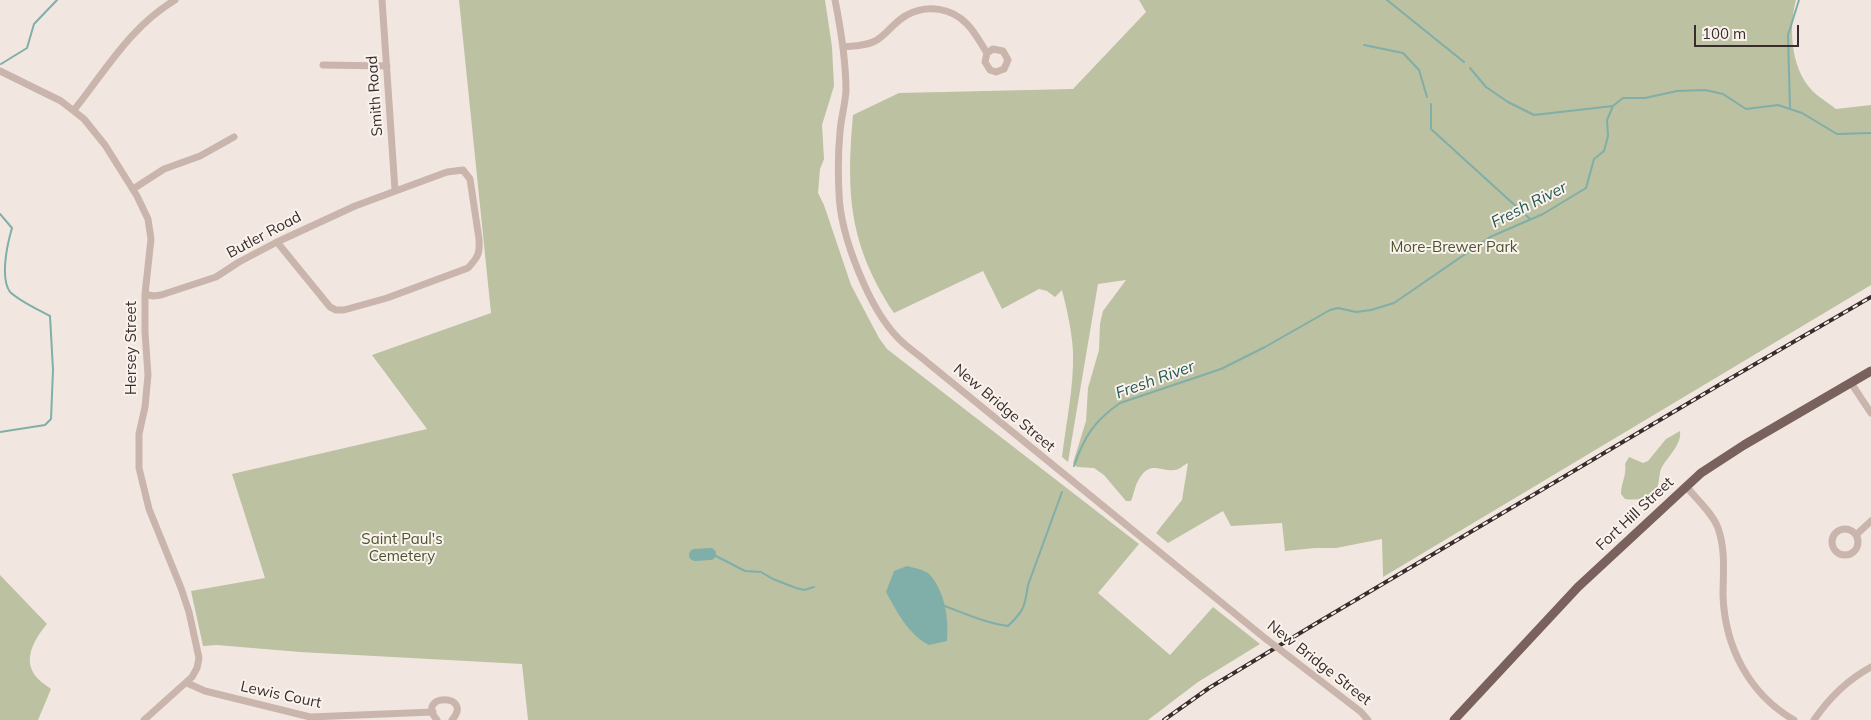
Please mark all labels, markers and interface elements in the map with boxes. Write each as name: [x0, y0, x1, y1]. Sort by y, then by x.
scale bar: [1696, 15, 1801, 47]
text: 100 m: [1702, 24, 1746, 43]
street label: Smith Road: [363, 55, 387, 137]
water label: Fresh River: [1488, 178, 1570, 232]
street label: Butler Road: [224, 208, 304, 262]
park label: More-Brewer Park: [1390, 238, 1518, 256]
street label: Hersey Street: [122, 301, 140, 395]
water label: Fresh River: [1113, 357, 1197, 403]
street label: New Bridge Street: [950, 360, 1058, 456]
street label: Fort Hill Street: [1593, 474, 1677, 554]
park label: Saint Paul's Cemetery: [361, 530, 443, 565]
street label: New Bridge Street: [1263, 617, 1375, 709]
street label: Lewis Court: [239, 678, 323, 712]

